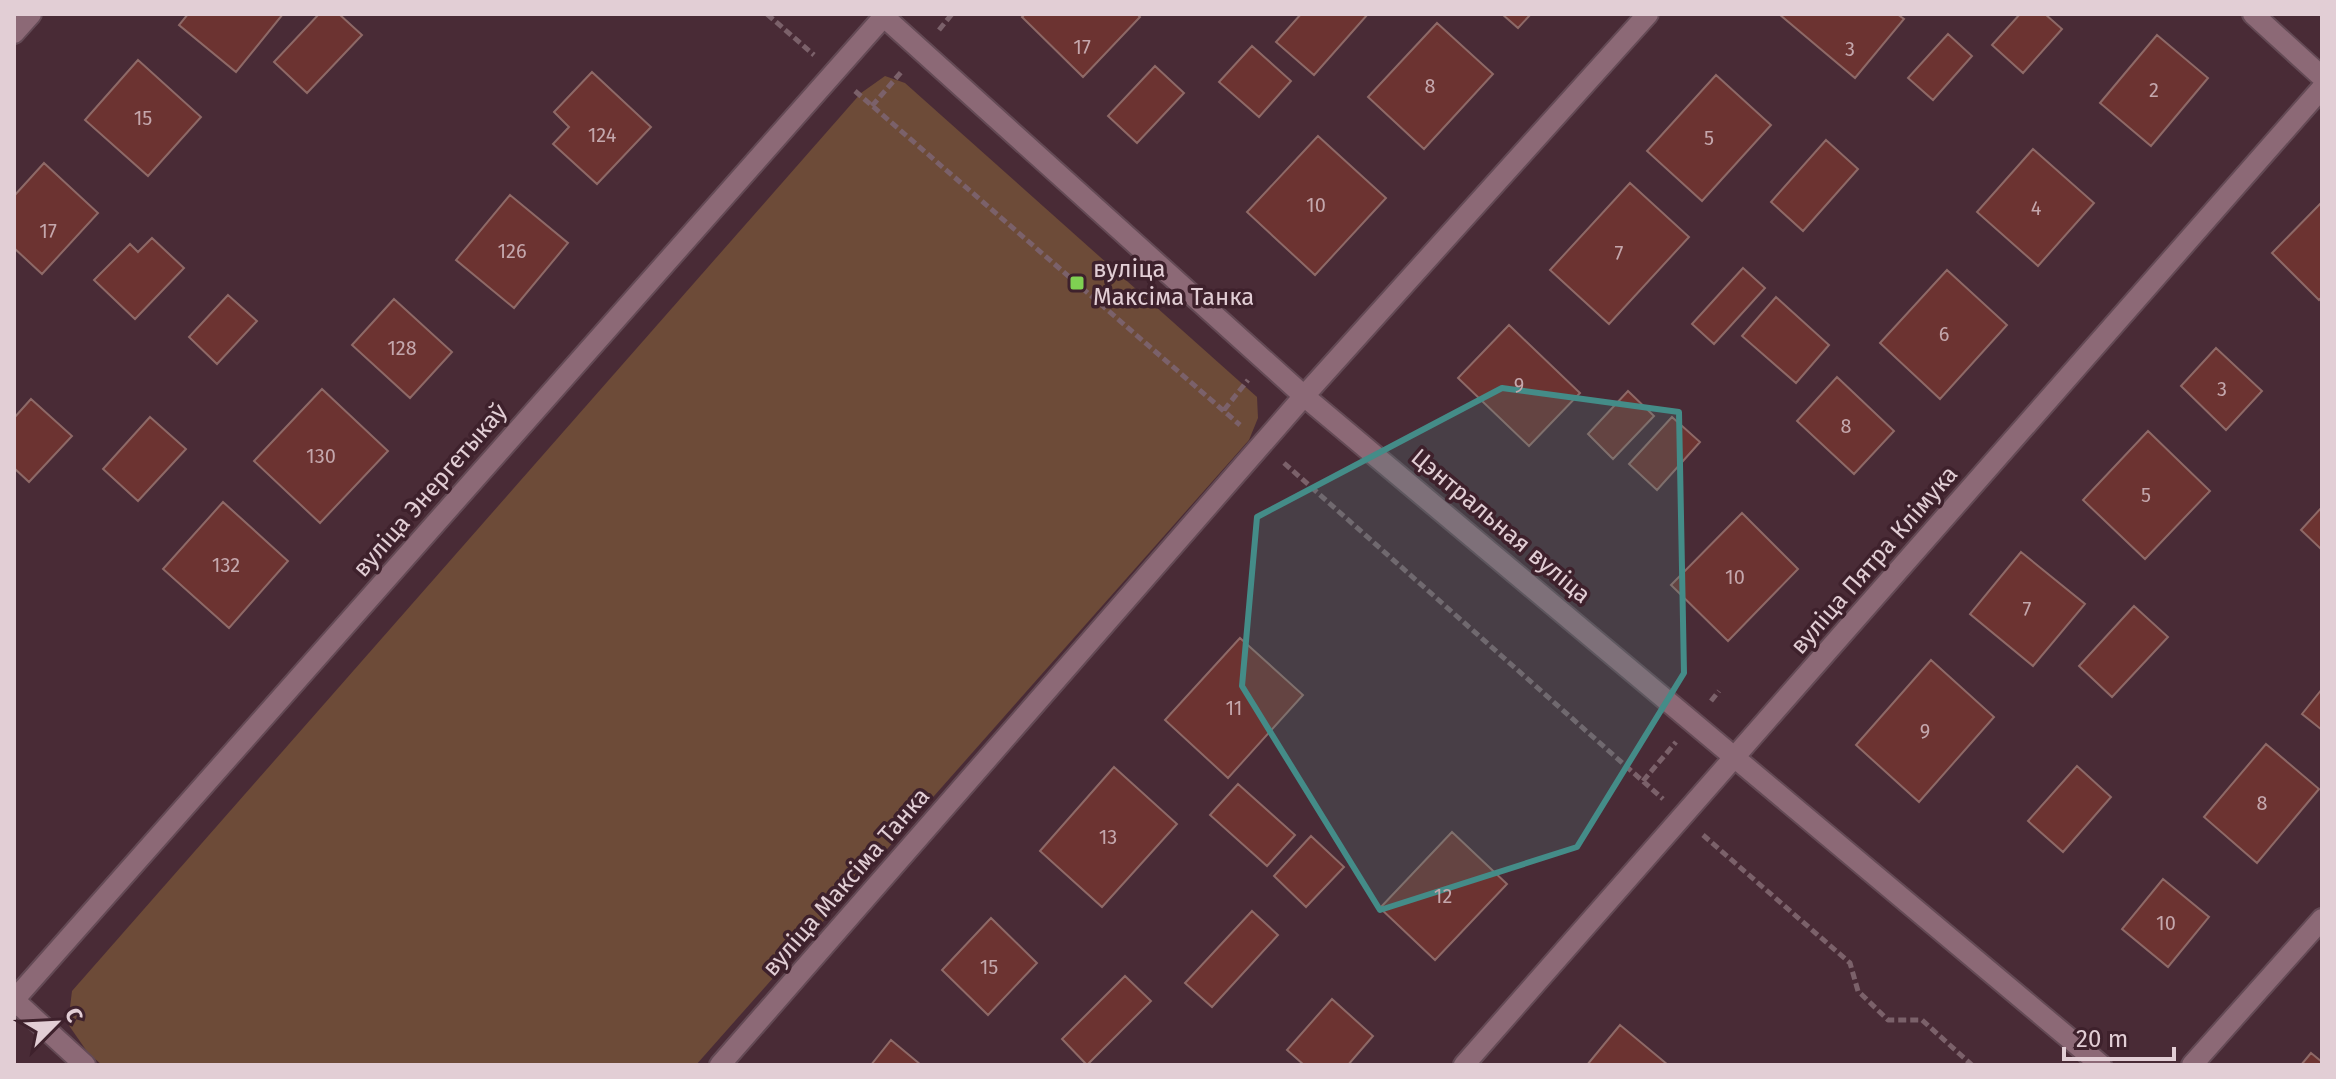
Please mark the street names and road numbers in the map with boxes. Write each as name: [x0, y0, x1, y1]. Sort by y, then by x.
street label: вуліца Энергетыкаў: [347, 397, 513, 582]
street label: Цэнтральная вуліца: [1406, 443, 1596, 609]
street label: вуліца Пятра Клімука: [1785, 460, 1963, 660]
street label: вуліца Максіма Танка: [757, 782, 935, 982]

